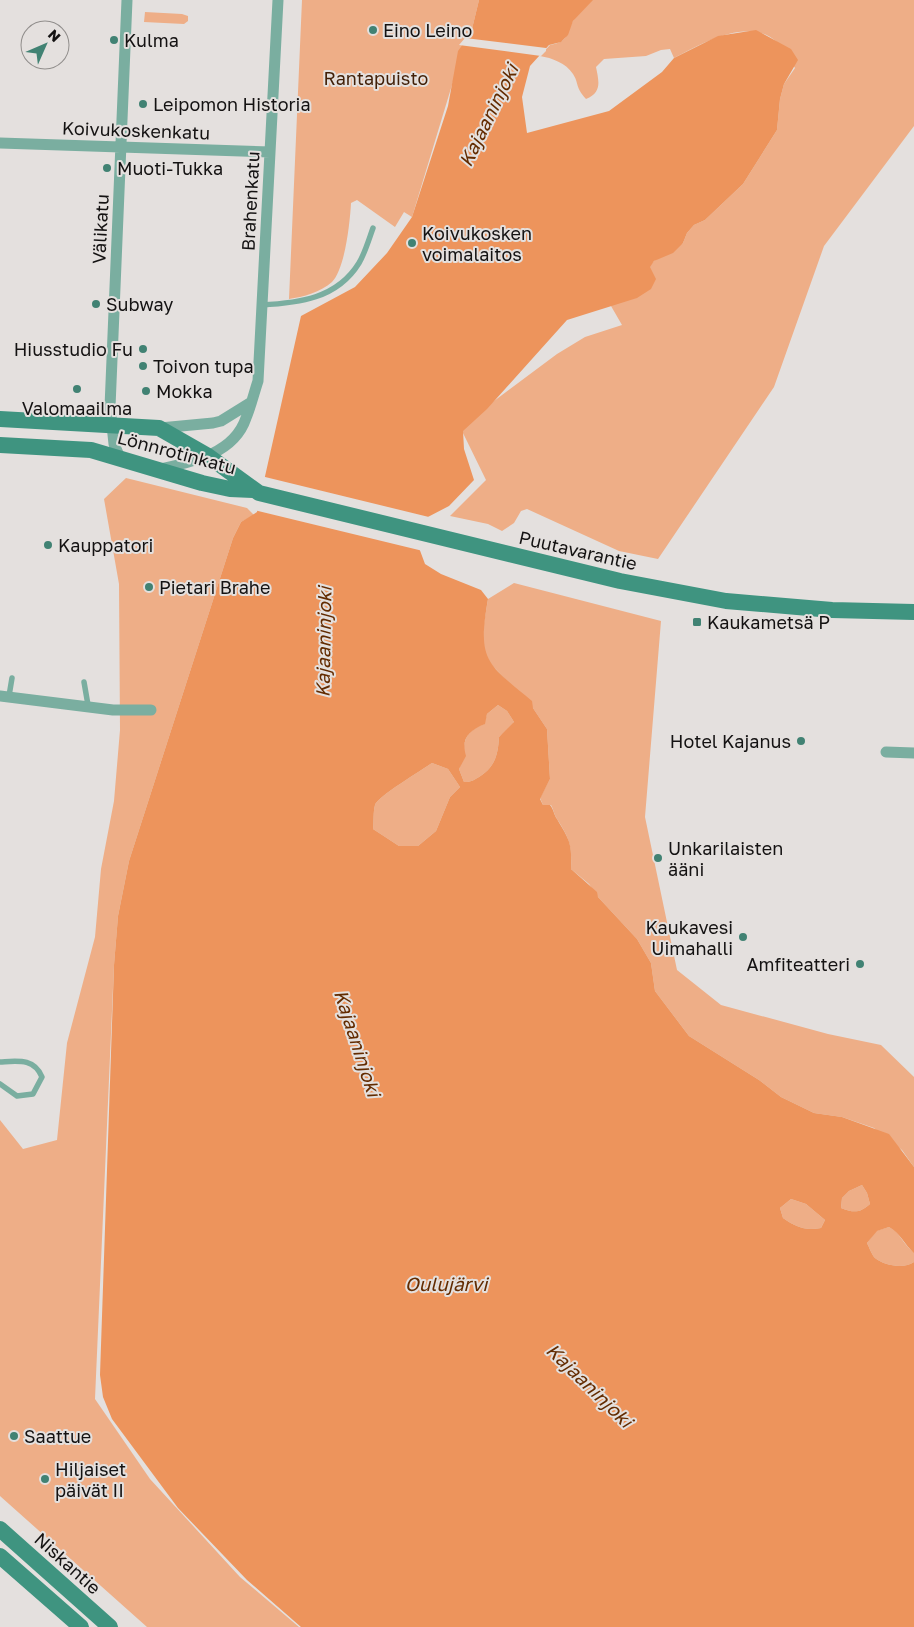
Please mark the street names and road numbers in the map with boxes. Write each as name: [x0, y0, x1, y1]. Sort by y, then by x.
street label: Koivukoskenkatu: [62, 116, 210, 144]
street label: Brahenkatu: [236, 151, 264, 251]
street label: Välikatu: [87, 193, 113, 265]
street label: Lönnrotinkatu: [115, 426, 239, 478]
street label: Puutavarantie: [517, 526, 639, 574]
street label: Niskantie: [30, 1528, 106, 1598]

